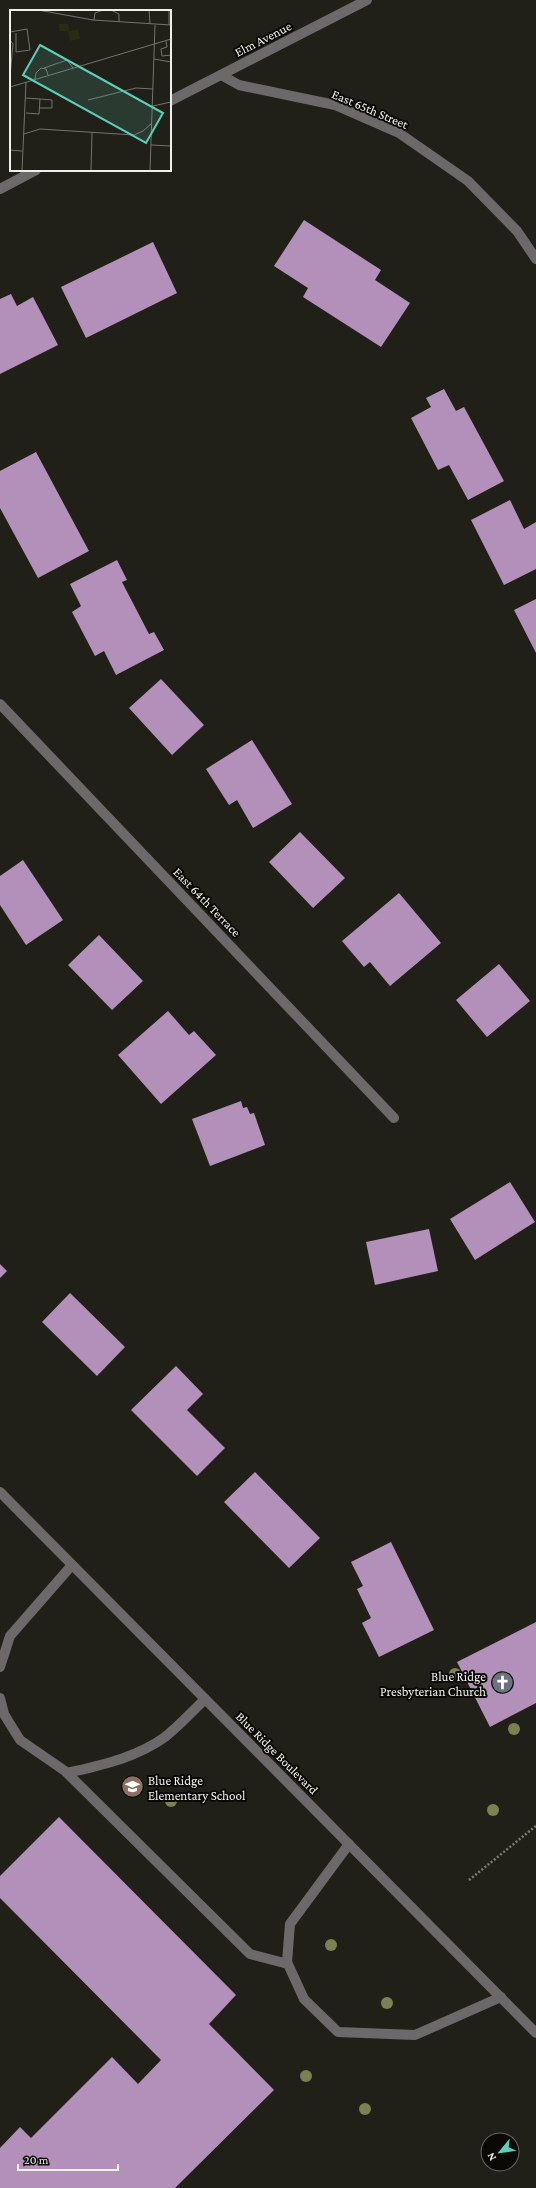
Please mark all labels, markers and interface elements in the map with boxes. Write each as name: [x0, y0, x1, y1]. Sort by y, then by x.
inset map: [10, 10, 171, 171]
street label: Elm Avenue: [232, 18, 294, 60]
street label: East 65th Street: [330, 86, 411, 132]
street label: East 64th Terrace: [170, 864, 244, 940]
place label: Blue Ridge Presbyterian Church: [380, 1669, 486, 1699]
church icon: Blue Ridge Presbyterian Church: [489, 1670, 515, 1696]
street label: Blue Ridge Boulevard: [233, 1709, 321, 1797]
place label: Blue Ridge Elementary School: [148, 1773, 246, 1803]
school or university icon: Blue Ridge Elementary School: [120, 1774, 146, 1800]
north arrow: [480, 2132, 520, 2172]
scale bar: [18, 2146, 118, 2172]
text: N: [484, 2150, 498, 2163]
text: 20 m: [24, 2153, 49, 2167]

